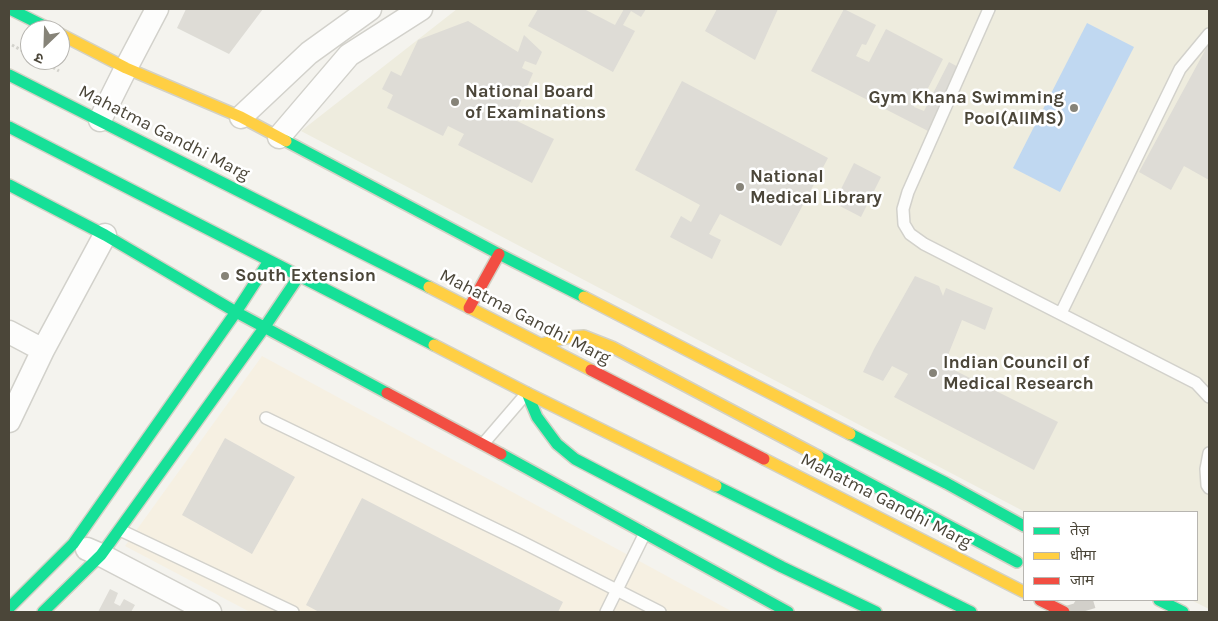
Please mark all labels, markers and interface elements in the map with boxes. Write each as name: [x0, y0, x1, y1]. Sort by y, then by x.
north arrow: [20, 20, 70, 70]
text: उ: [32, 49, 46, 68]
street label: Mahatma Gandhi Marg: [75, 81, 253, 185]
place label: National Board of Examinations: [465, 81, 606, 124]
place label: Gym Khana Swimming Pool(AIIMS): [869, 87, 1064, 130]
marker: National Board of Examinations: [449, 96, 461, 108]
marker: Gym Khana Swimming Pool(AIIMS): [1068, 102, 1080, 114]
place label: National Medical Library: [750, 166, 882, 208]
marker: National Medical Library: [734, 181, 746, 193]
place label: South Extension: [235, 265, 376, 287]
street label: Mahatma Gandhi Marg: [436, 265, 614, 369]
marker: South Extension: [219, 270, 231, 282]
place label: Indian Council of Medical Research: [943, 352, 1094, 394]
marker: Indian Council of Medical Research: [927, 367, 939, 379]
street label: Mahatma Gandhi Marg: [797, 449, 975, 553]
legend: [1023, 511, 1198, 601]
text: तेज़: [1070, 521, 1090, 539]
text: धीमा: [1070, 546, 1096, 564]
text: जाम: [1070, 571, 1094, 589]

